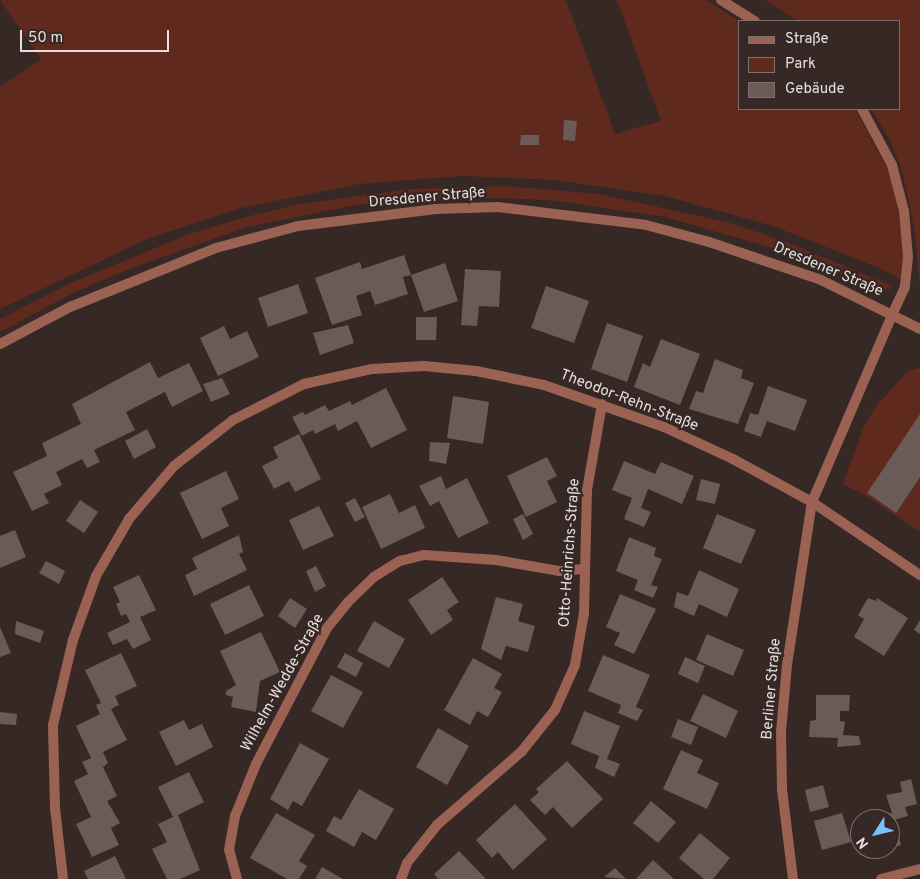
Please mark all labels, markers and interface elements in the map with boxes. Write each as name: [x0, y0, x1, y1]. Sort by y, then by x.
scale bar: [22, 20, 171, 52]
legend: [738, 20, 900, 110]
text: 50 m: [28, 29, 63, 48]
text: Straße: [785, 30, 829, 49]
text: Park: [785, 55, 816, 74]
text: Gebäude: [785, 80, 845, 99]
street label: Dresdener Straße: [368, 184, 486, 212]
street label: Dresdener Straße: [771, 239, 885, 301]
street label: Theodor-Rehn-Straße: [557, 366, 701, 436]
street label: Otto-Heinrichs-Straße: [556, 478, 584, 628]
street label: Wilhelm-Wedde-Straße: [238, 611, 328, 755]
street label: Berliner Straße: [759, 638, 785, 740]
north arrow: [850, 809, 900, 859]
text: N: [853, 833, 873, 852]

